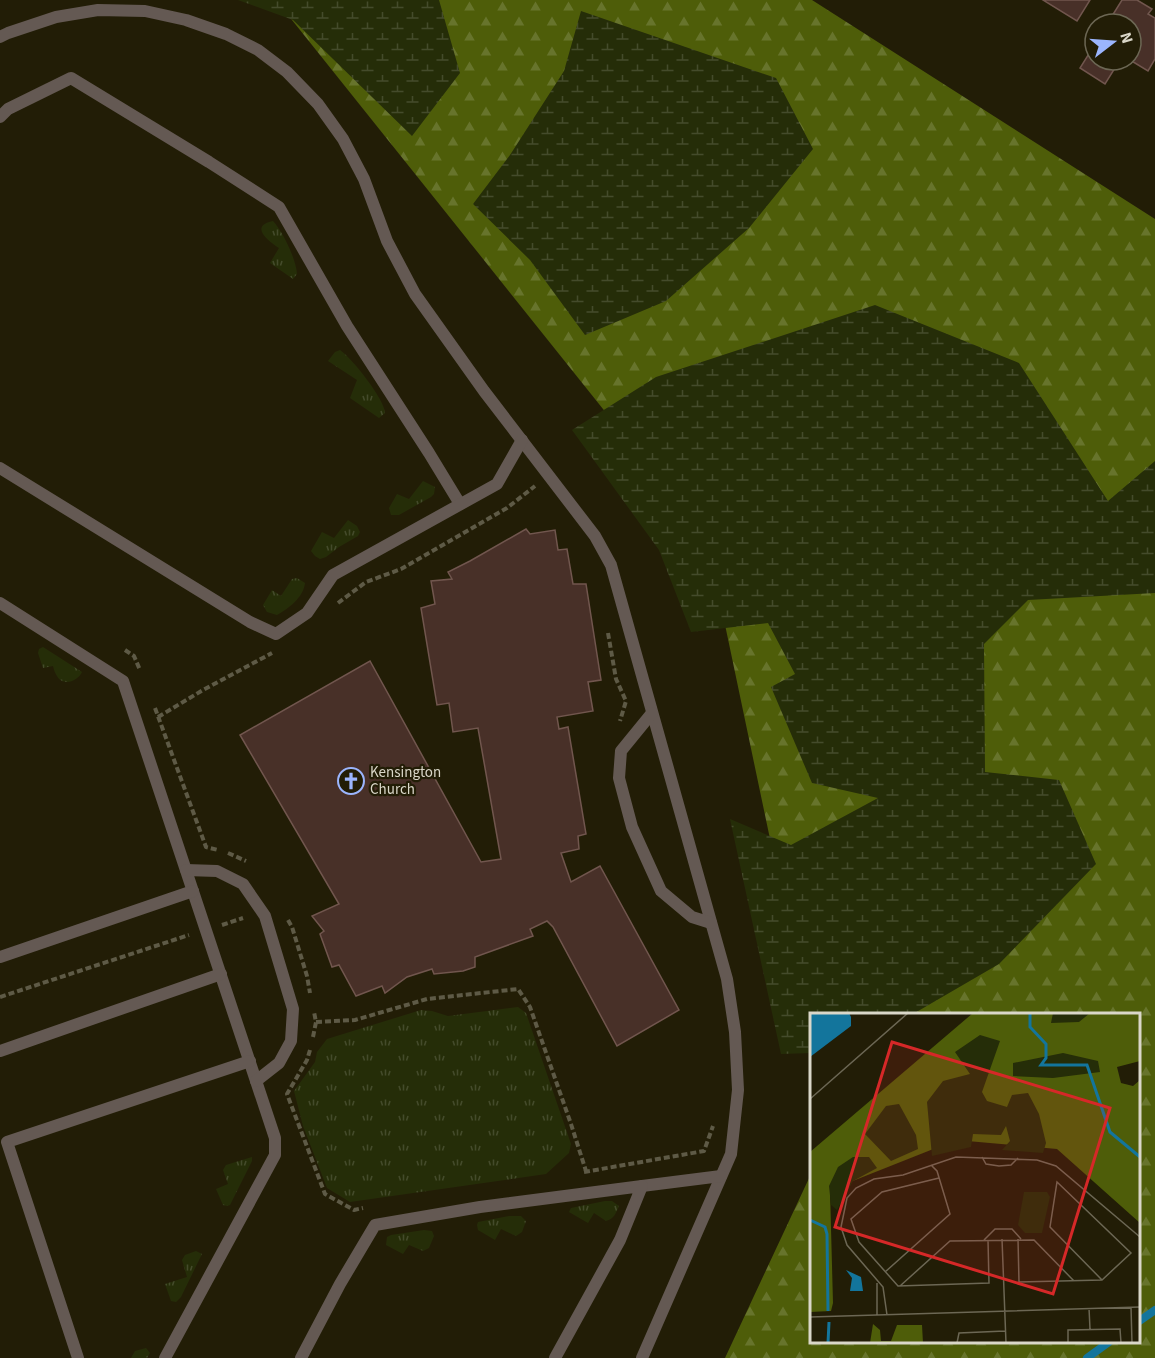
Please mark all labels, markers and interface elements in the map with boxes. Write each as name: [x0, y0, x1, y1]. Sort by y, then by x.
north arrow: [1083, 12, 1143, 72]
text: N: [1114, 30, 1138, 46]
place label: Kensington Church: [370, 762, 441, 800]
church icon: Kensington Church: [336, 766, 366, 796]
inset map: [810, 1013, 1140, 1343]

